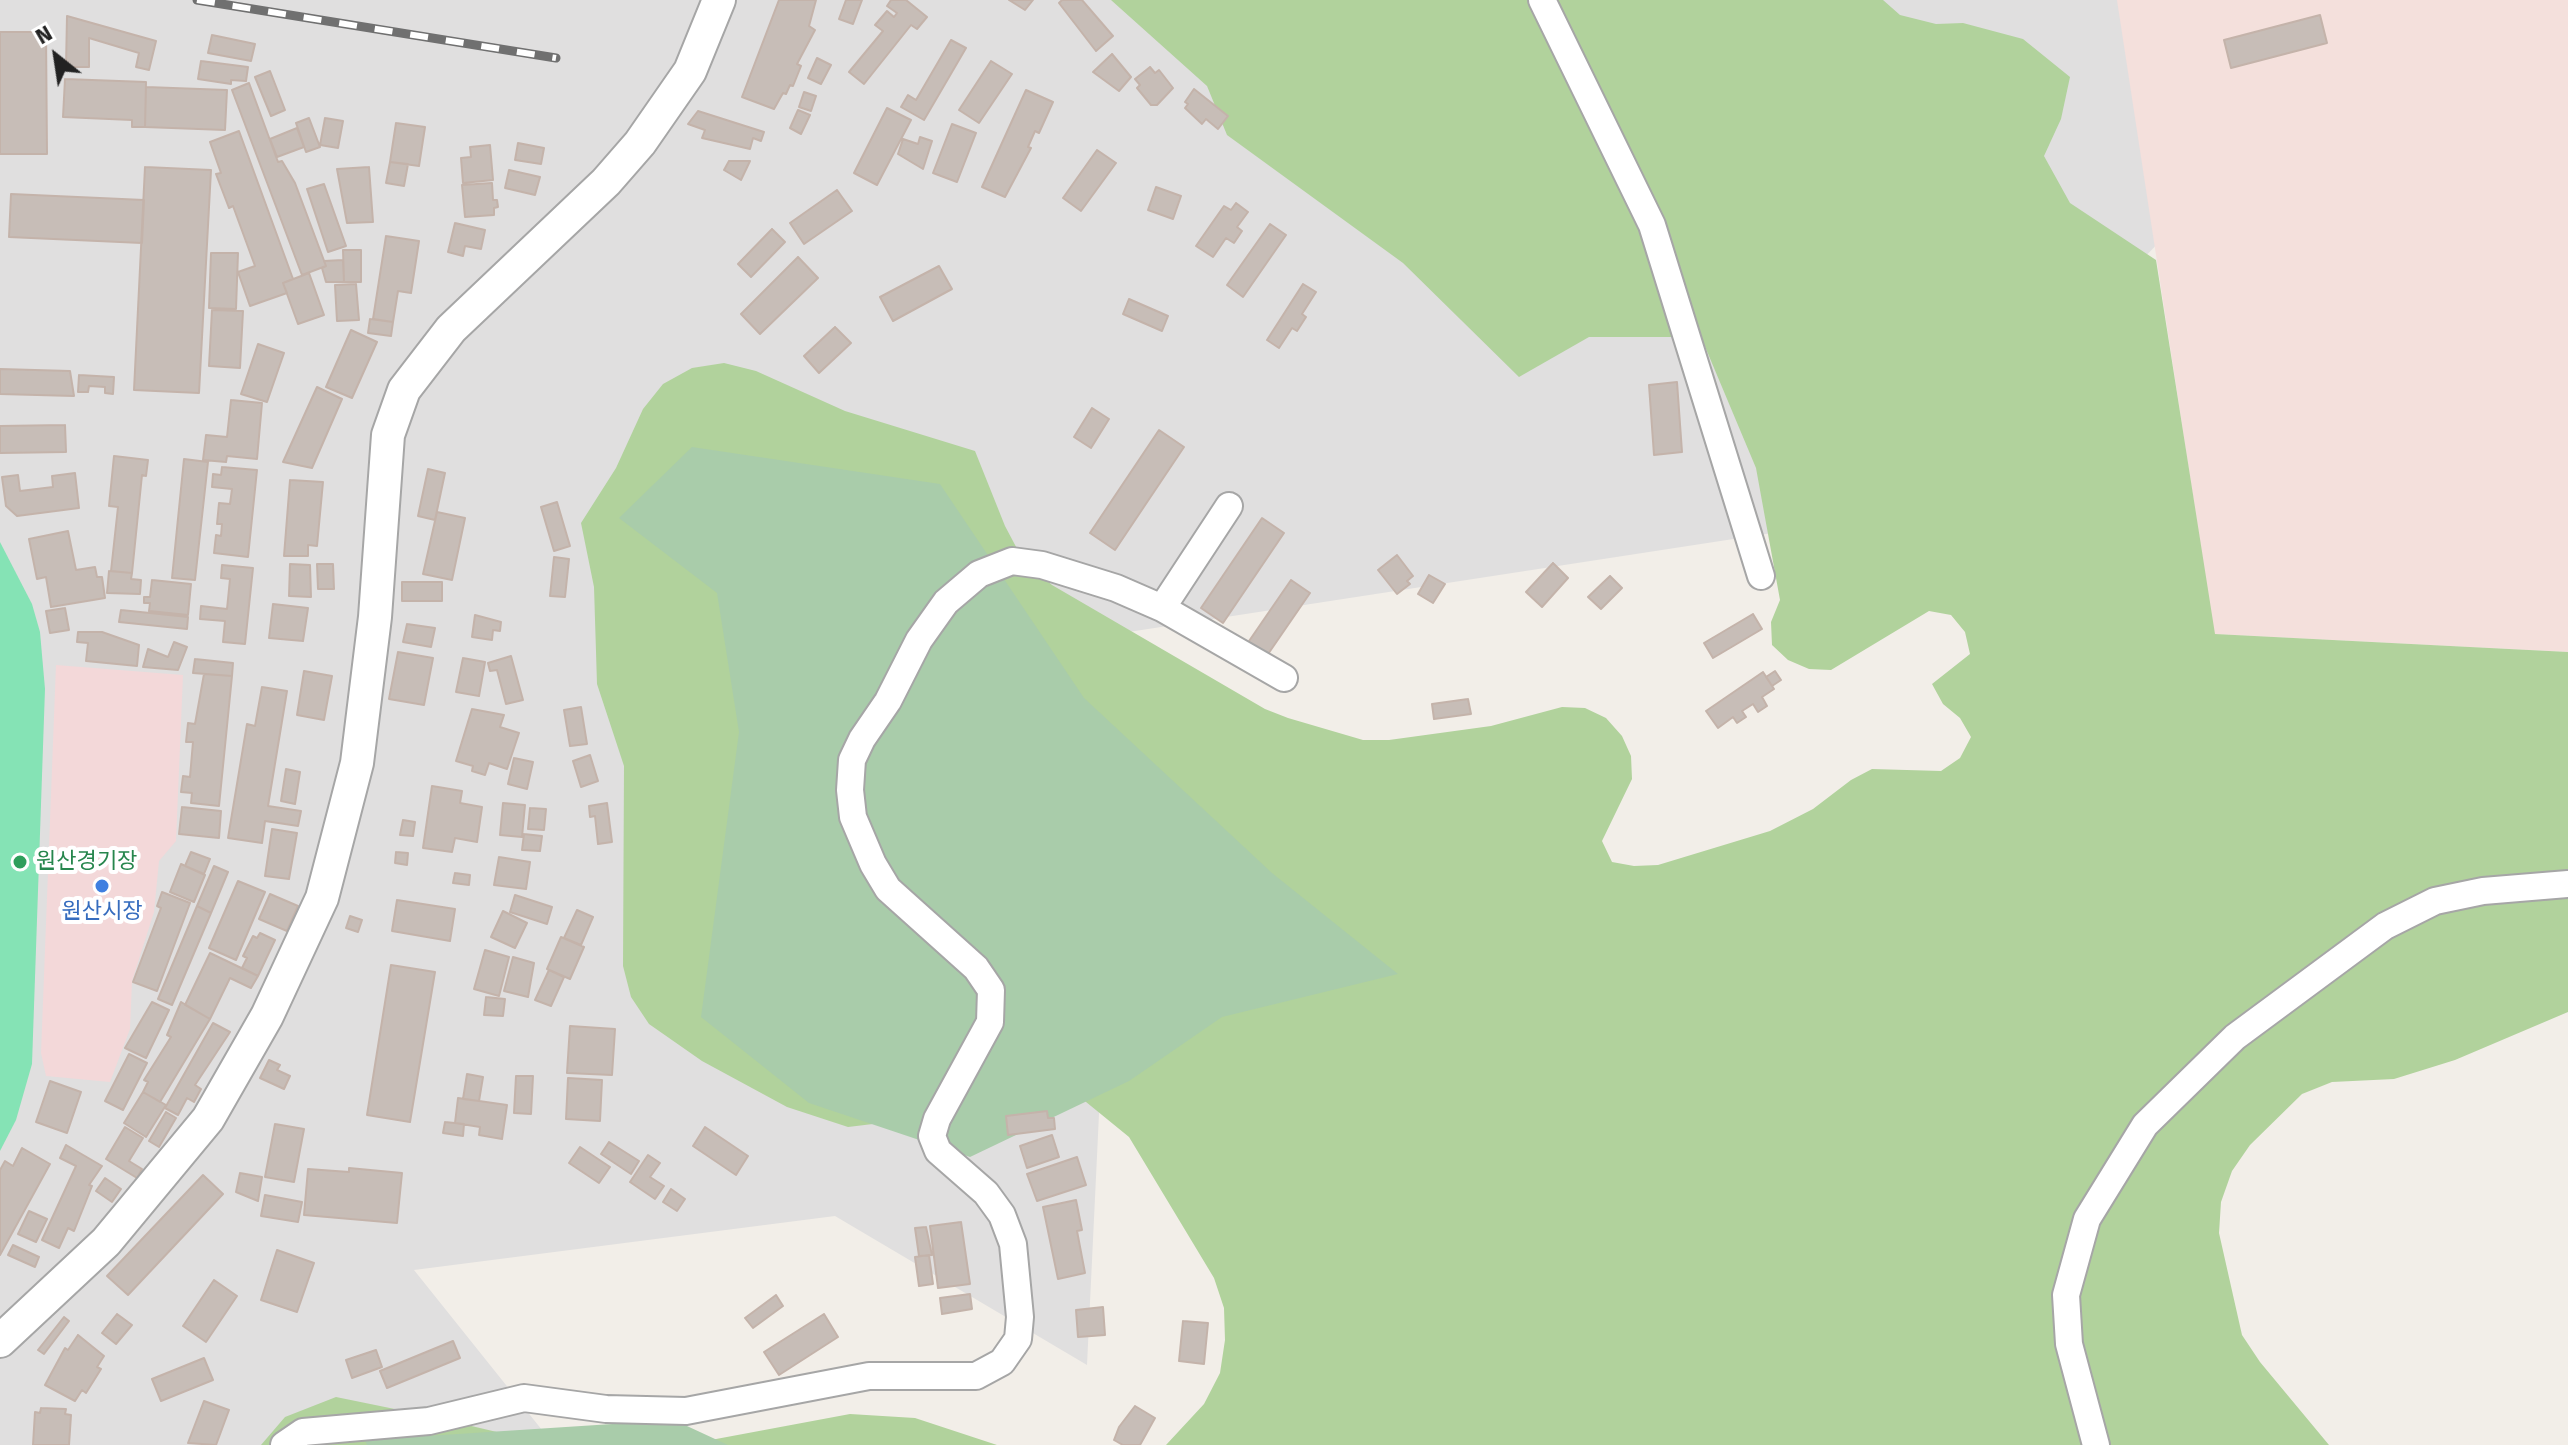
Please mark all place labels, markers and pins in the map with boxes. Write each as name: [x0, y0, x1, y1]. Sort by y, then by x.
place label: 원산경기장: [36, 849, 137, 875]
marker: 원산경기장: [11, 853, 29, 871]
marker: 원산시장: [93, 877, 111, 895]
place label: 원산시장: [62, 899, 142, 925]

